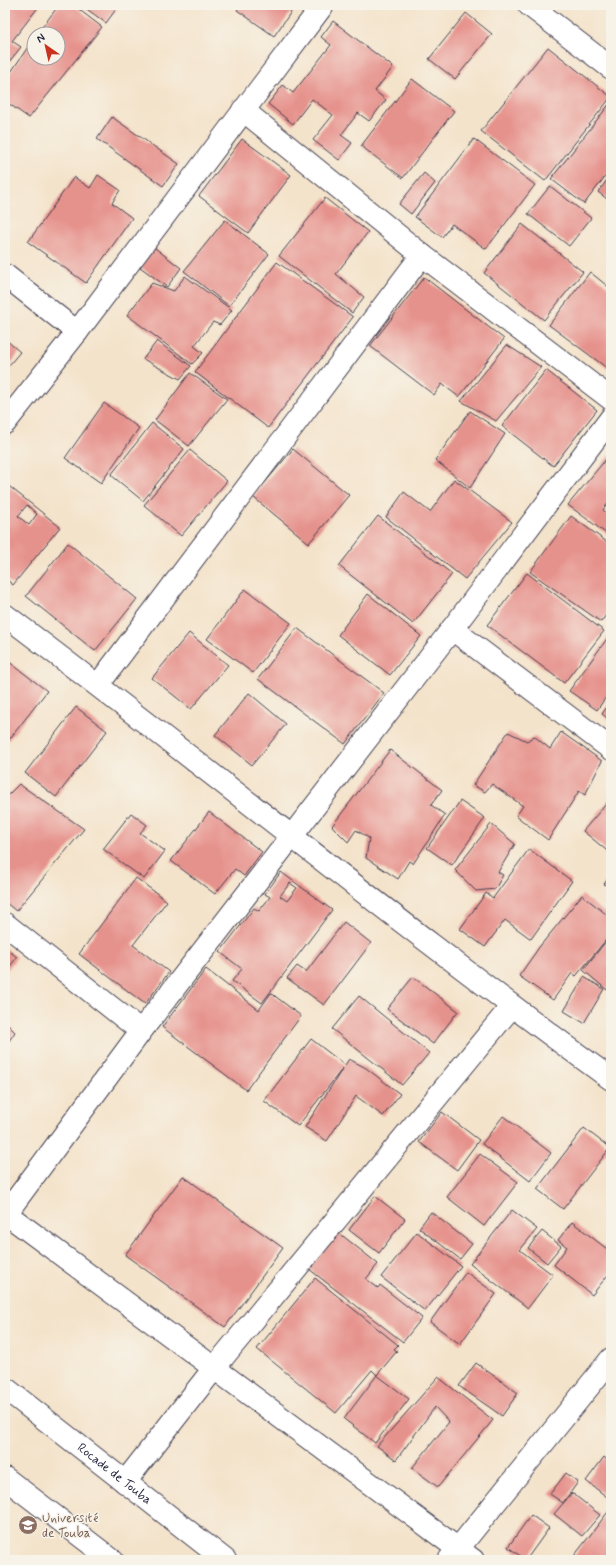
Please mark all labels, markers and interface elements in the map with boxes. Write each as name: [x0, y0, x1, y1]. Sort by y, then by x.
north arrow: [26, 26, 66, 66]
text: N: [34, 31, 48, 46]
street label: Rocade de Touba: [74, 1439, 156, 1508]
place label: Université de Touba: [42, 1510, 98, 1542]
school or university icon: Université de Touba: [17, 1514, 39, 1536]

